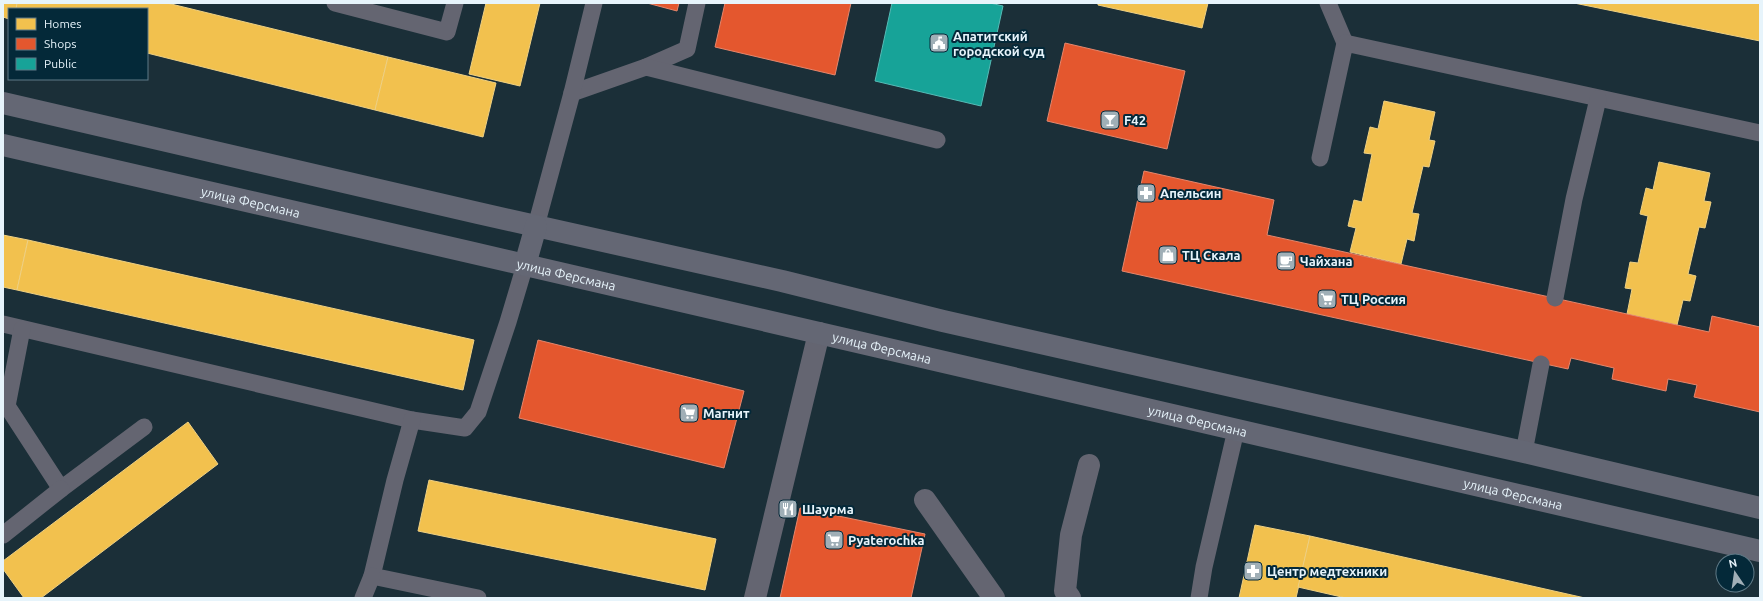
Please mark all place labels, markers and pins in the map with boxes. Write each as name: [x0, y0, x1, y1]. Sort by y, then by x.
place label: Апатитский городской суд: [953, 29, 1045, 58]
public building icon: Апатитский городской суд: [928, 32, 950, 54]
bar icon: F42: [1099, 109, 1121, 131]
place label: F42: [1124, 113, 1146, 127]
pharmacy icon: Апельсин: [1135, 182, 1157, 204]
place label: Апельсин: [1160, 186, 1222, 200]
shop icon: ТЦ Скала: [1157, 244, 1179, 266]
place label: ТЦ Скала: [1182, 248, 1241, 262]
cafe icon: Чайхана: [1275, 250, 1297, 272]
place label: Чайхана: [1300, 254, 1353, 268]
supermarket icon: ТЦ Россия: [1316, 288, 1338, 310]
place label: ТЦ Россия: [1341, 292, 1406, 306]
supermarket icon: Магнит: [678, 402, 700, 424]
place label: Магнит: [703, 406, 750, 420]
restaurant icon: Шаурма: [777, 498, 799, 520]
place label: Шаурма: [802, 502, 854, 516]
supermarket icon: Pyaterochka: [823, 529, 845, 551]
place label: Pyaterochka: [848, 533, 925, 547]
pharmacy icon: Центр медтехники: [1242, 560, 1264, 582]
place label: Центр медтехники: [1267, 564, 1387, 578]

